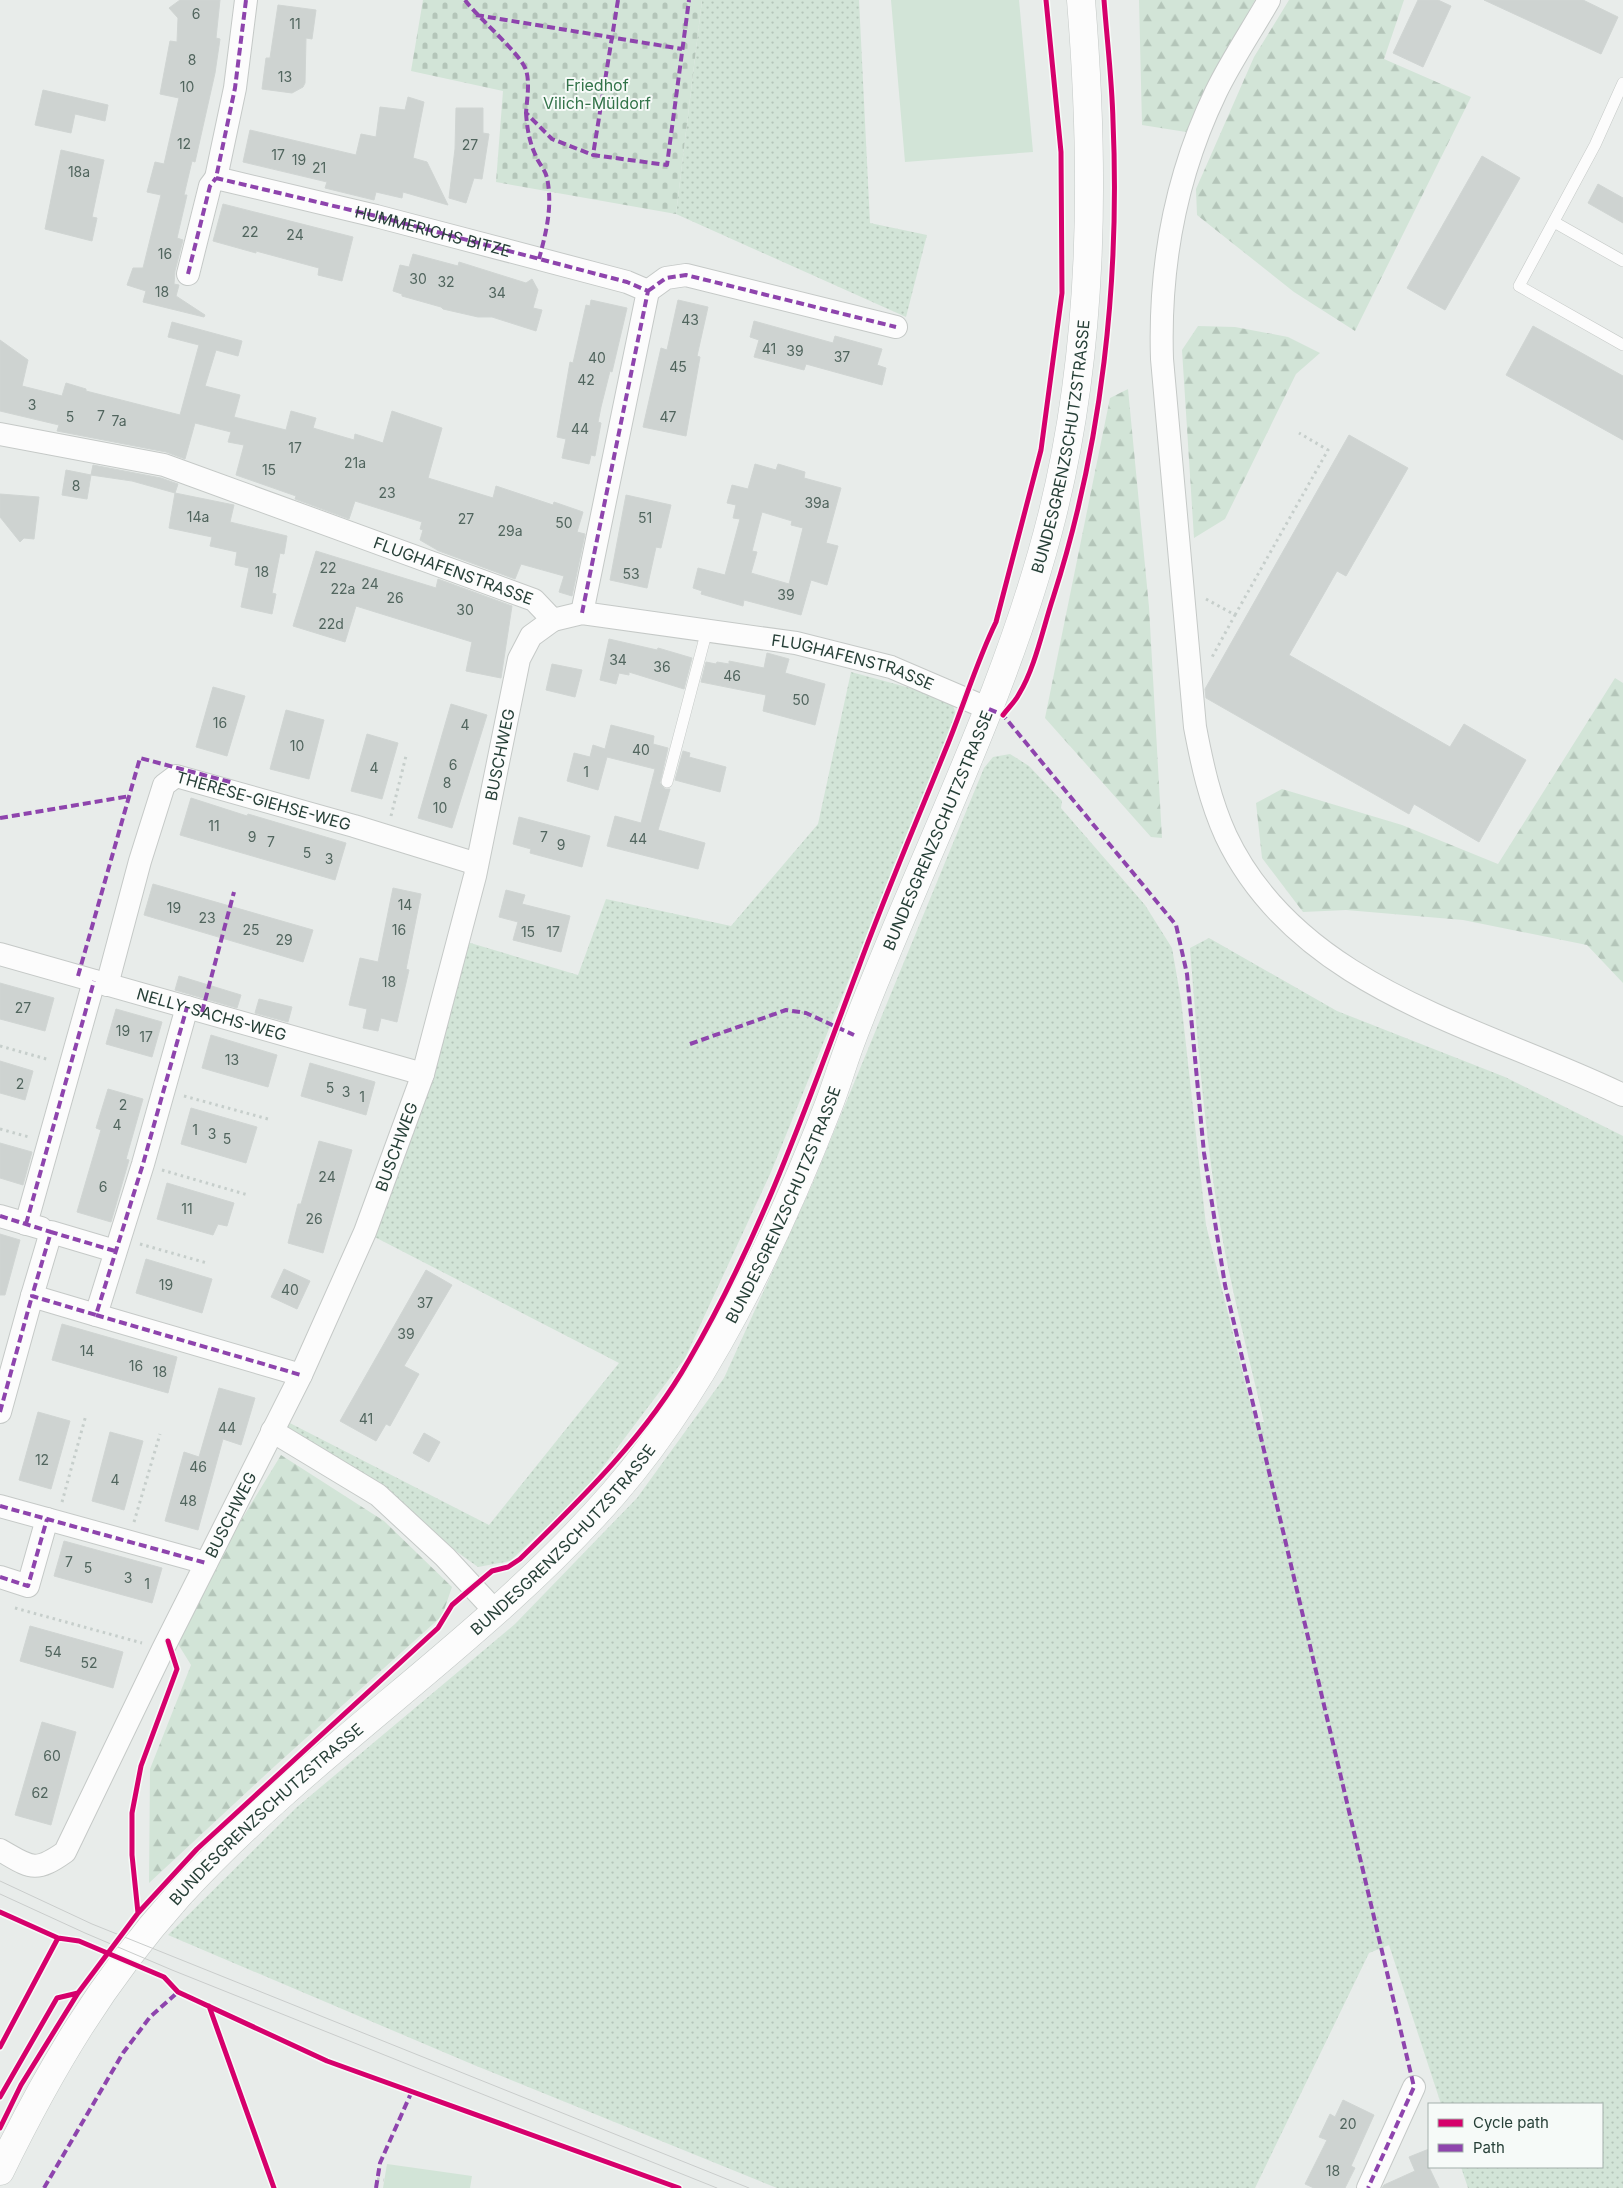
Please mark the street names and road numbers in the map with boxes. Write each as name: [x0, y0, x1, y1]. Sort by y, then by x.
street label: HUMMERICHS BITZE: [353, 201, 513, 261]
street label: BUNDESGRENZSCHUTZSTRASSE: [1027, 319, 1094, 576]
street label: FLUGHAFENSTRASSE: [371, 532, 536, 609]
street label: FLUGHAFENSTRASSE: [770, 630, 937, 694]
street label: BUSCHWEG: [481, 707, 519, 802]
street label: BUNDESGRENZSCHUTZSTRASSE: [878, 708, 997, 953]
street label: THERESE-GIEHSE-WEG: [174, 767, 353, 835]
street label: NELLY-SACHS-WEG: [135, 983, 289, 1045]
street label: BUNDESGRENZSCHUTZSTRASSE: [721, 1083, 845, 1327]
street label: BUSCHWEG: [371, 1099, 422, 1194]
street label: BUNDESGRENZSCHUTZSTRASSE: [466, 1440, 660, 1639]
street label: BUSCHWEG: [201, 1468, 261, 1561]
street label: BUNDESGRENZSCHUTZSTRASSE: [165, 1719, 367, 1909]

